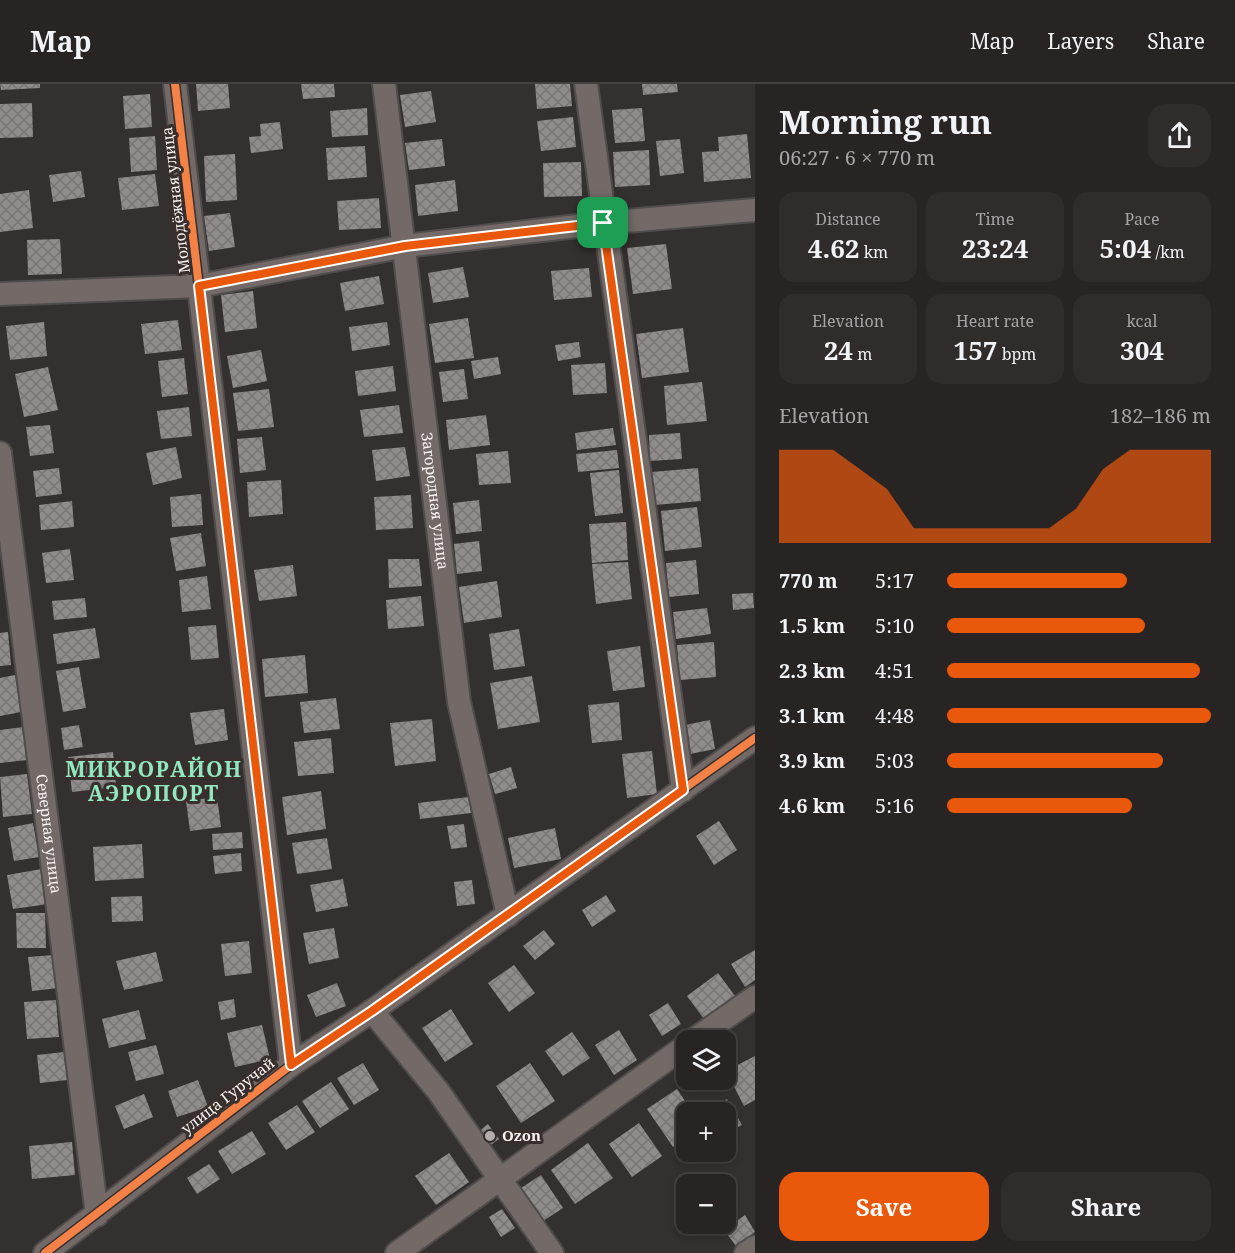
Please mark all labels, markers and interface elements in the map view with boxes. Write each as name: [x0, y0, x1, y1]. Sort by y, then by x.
text: Map: [30, 22, 92, 60]
text: Map: [970, 27, 1014, 55]
text: Layers: [1047, 27, 1114, 55]
text: Share: [1147, 27, 1205, 55]
text: Morning run: [779, 99, 992, 144]
button: share: [1148, 104, 1211, 167]
street label: Молодёжная улица: [156, 126, 194, 275]
text: 06:27 · 6 × 770 m: [779, 144, 935, 171]
pin: [577, 197, 628, 248]
icon: arrive: [586, 206, 619, 239]
text: Distance: [815, 208, 881, 230]
text: Time: [976, 208, 1014, 230]
text: Pace: [1124, 208, 1160, 230]
text: 4.62: [808, 230, 860, 266]
text: 23:24: [962, 230, 1028, 266]
text: 5:04: [1099, 230, 1151, 266]
text: km: [860, 241, 888, 263]
text: /km: [1151, 241, 1185, 263]
text: Elevation: [812, 310, 884, 332]
text: Heart rate: [956, 310, 1034, 332]
text: kcal: [1127, 310, 1157, 332]
text: 24: [824, 332, 853, 368]
text: 157: [953, 332, 998, 368]
text: 304: [1120, 332, 1164, 368]
text: m: [853, 343, 872, 365]
text: bpm: [998, 343, 1037, 365]
text: Elevation: [779, 402, 869, 429]
text: 182–186 m: [1110, 402, 1211, 429]
street label: Загородная улица: [417, 431, 454, 571]
text: 770 m: [779, 567, 838, 594]
text: 5:17: [875, 567, 914, 594]
text: 1.5 km: [779, 612, 845, 639]
text: 5:10: [875, 612, 914, 639]
text: 2.3 km: [779, 657, 845, 684]
text: 4:51: [875, 657, 914, 684]
text: 3.1 km: [779, 702, 845, 729]
text: 4:48: [875, 702, 914, 729]
text: 3.9 km: [779, 747, 845, 774]
text: 5:03: [875, 747, 914, 774]
district label: МИКРОРАЙОН АЭРОПОРТ: [65, 755, 243, 807]
street label: Северная улица: [32, 773, 67, 895]
text: 4.6 km: [779, 792, 845, 819]
text: 5:16: [875, 792, 914, 819]
map controls: [676, 1030, 736, 1234]
button: layers: [676, 1030, 736, 1090]
street label: улица Гуручай: [177, 1052, 278, 1138]
button: +: [676, 1102, 736, 1162]
place label: Ozon: [502, 1125, 541, 1145]
marker: Ozon: [483, 1129, 497, 1143]
button: Save: [779, 1172, 989, 1241]
button: Share: [1001, 1172, 1211, 1241]
button: −: [676, 1174, 736, 1234]

